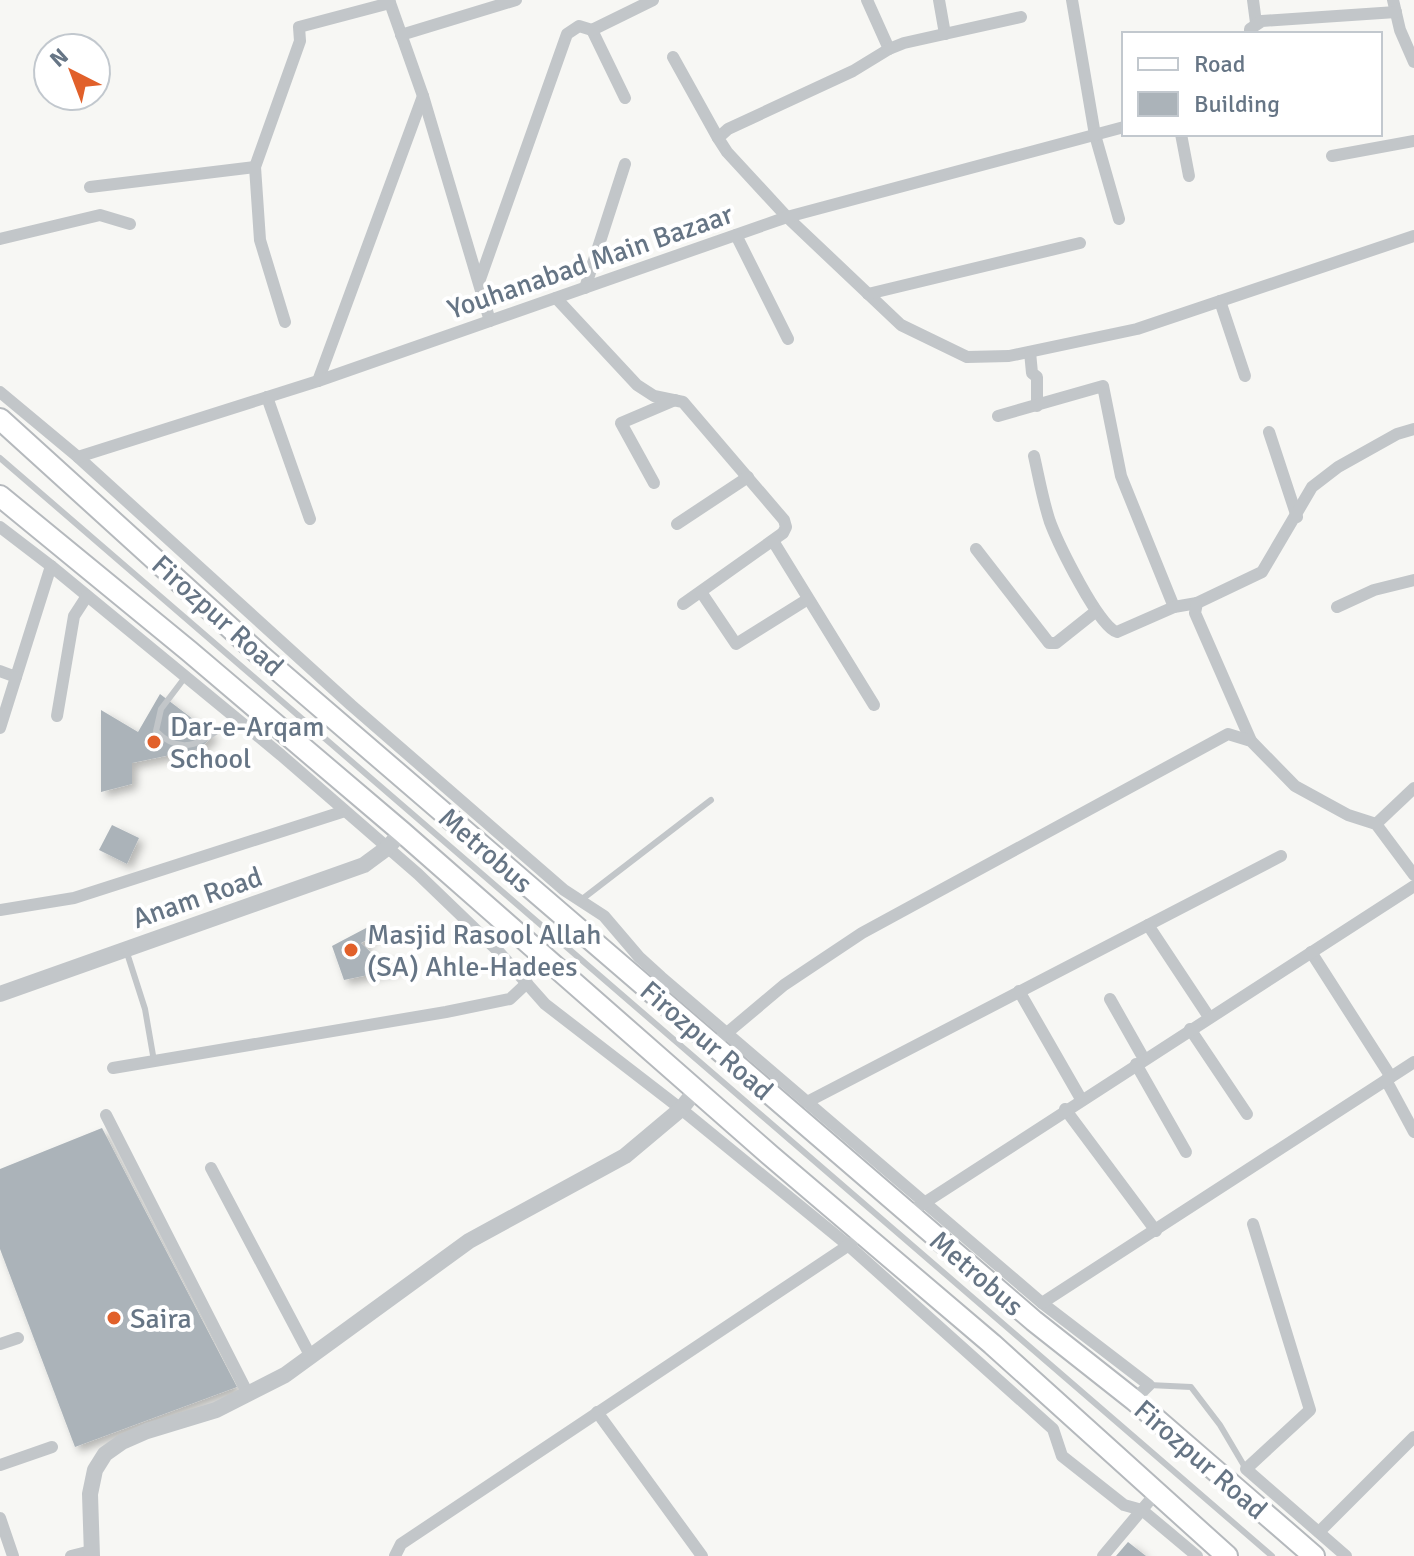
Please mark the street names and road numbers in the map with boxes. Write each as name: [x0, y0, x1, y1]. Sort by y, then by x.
street label: Youhanabad Main Bazaar: [443, 197, 738, 327]
street label: Firozpur Road: [145, 548, 290, 684]
street label: Metrobus: [432, 801, 539, 901]
street label: Anam Road: [128, 860, 267, 936]
street label: Firozpur Road: [633, 974, 780, 1108]
street label: Metrobus: [923, 1224, 1030, 1324]
street label: Firozpur Road: [1127, 1393, 1274, 1527]

